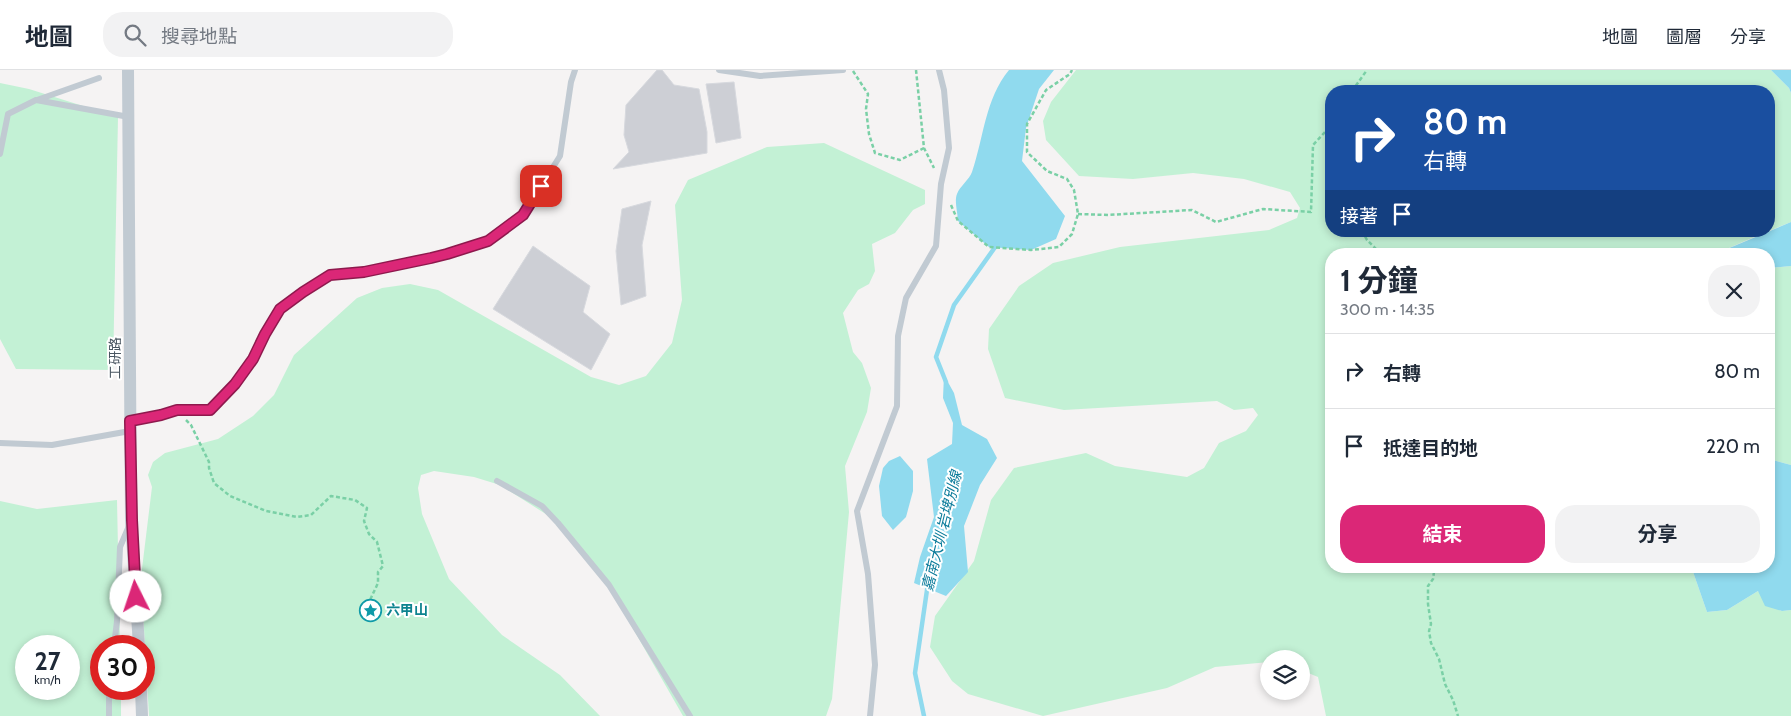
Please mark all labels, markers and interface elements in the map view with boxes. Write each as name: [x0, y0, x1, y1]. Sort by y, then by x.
search box: [103, 12, 453, 57]
icon: search: [121, 21, 149, 49]
text: 地圖: [25, 22, 73, 51]
text: 搜尋地點: [161, 25, 237, 48]
text: 地圖: [1602, 26, 1638, 48]
text: 圖層: [1666, 26, 1702, 48]
text: 分享: [1730, 26, 1766, 48]
text: 80 m: [1423, 100, 1507, 143]
icon: right: [1340, 105, 1405, 170]
text: 右轉: [1423, 148, 1467, 175]
pin: [520, 165, 562, 207]
icon: arrive: [527, 172, 555, 200]
icon: arrive: [1388, 200, 1416, 228]
text: 接著: [1340, 205, 1378, 228]
text: 1 分鐘: [1340, 262, 1418, 299]
button: close: [1708, 265, 1760, 317]
text: 300 m · 14:35: [1340, 300, 1435, 319]
street label: 工研路: [106, 337, 124, 379]
icon: right: [1340, 357, 1368, 385]
text: 80 m: [1714, 360, 1760, 383]
text: 右轉: [1383, 362, 1421, 385]
icon: arrive: [1340, 432, 1368, 460]
text: 220 m: [1706, 435, 1760, 458]
text: 抵達目的地: [1383, 437, 1478, 460]
water label: 嘉南大圳 岩埤別線: [918, 467, 966, 593]
button: 結束: [1340, 505, 1545, 563]
button: 分享: [1555, 505, 1760, 563]
position arrow: [109, 570, 161, 622]
place icon: 六甲山: [358, 598, 382, 622]
place label: 六甲山: [386, 601, 428, 619]
speed limit sign: 30: [90, 635, 155, 700]
text: 27: [35, 646, 60, 676]
map controls: [1260, 650, 1310, 700]
button: layers: [1260, 650, 1310, 700]
text: km/h: [34, 672, 61, 687]

